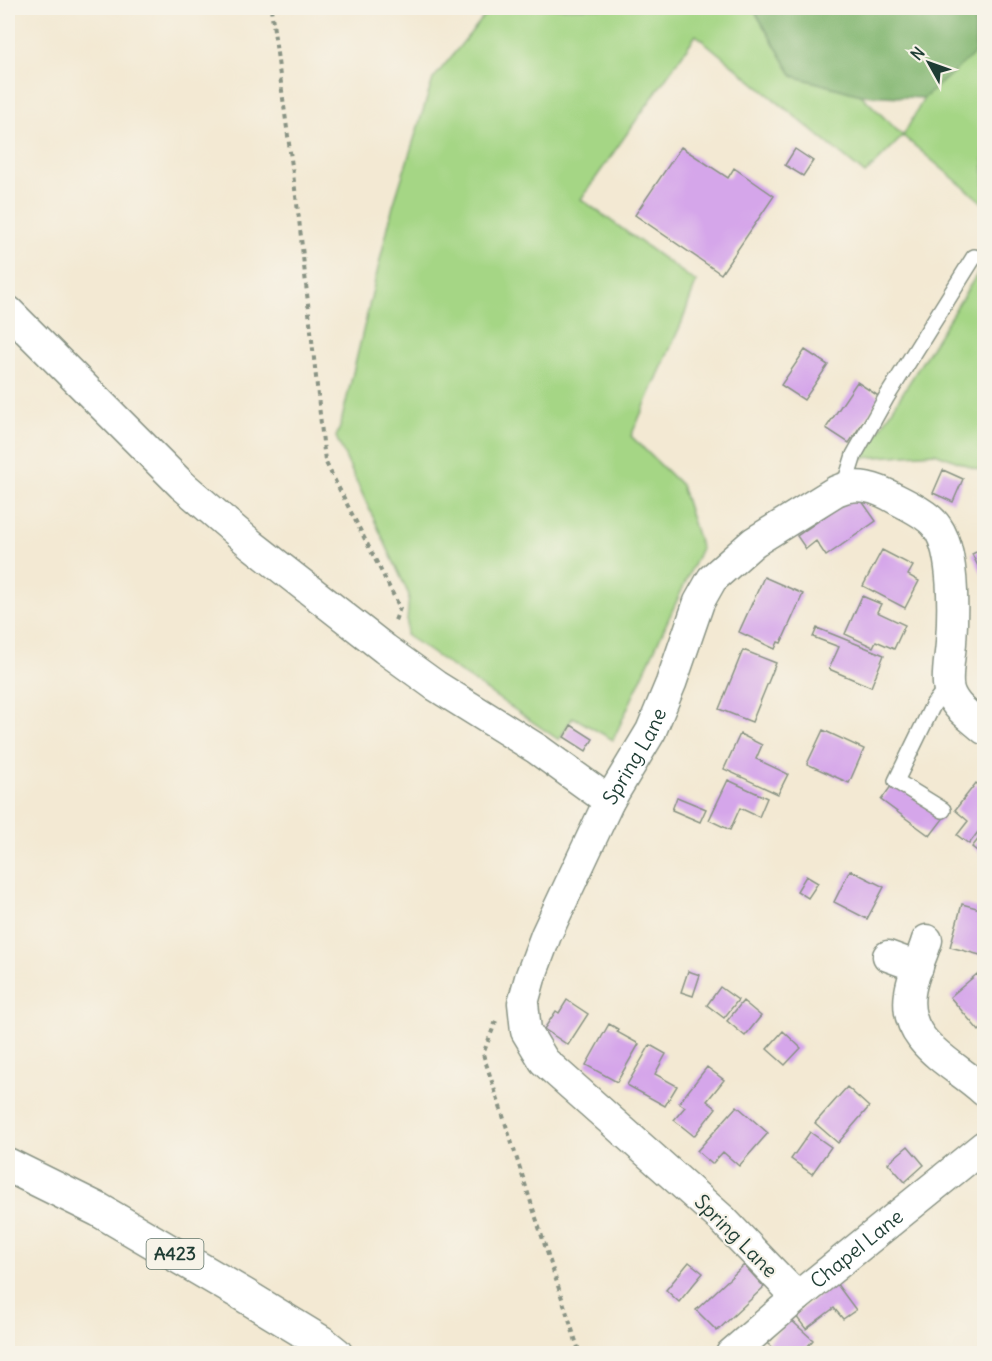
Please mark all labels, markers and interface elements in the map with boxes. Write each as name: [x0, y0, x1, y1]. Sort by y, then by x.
north arrow: [899, 33, 959, 93]
text: N: [906, 43, 929, 64]
street label: Spring Lane: [597, 704, 671, 809]
street label: Spring Lane: [690, 1189, 783, 1282]
street label: Chapel Lane: [805, 1203, 908, 1293]
road number: A423: [146, 1239, 204, 1269]

